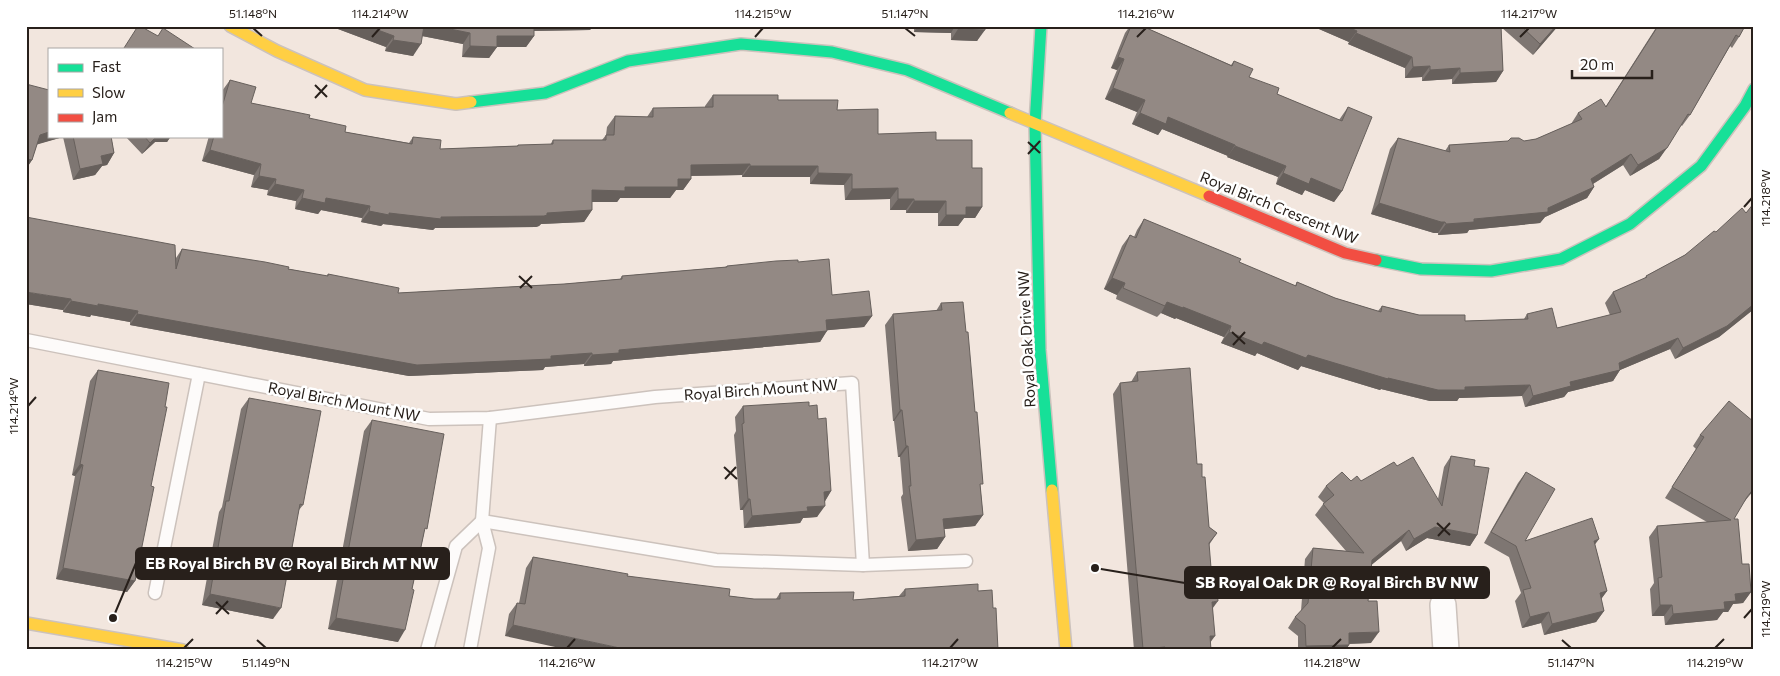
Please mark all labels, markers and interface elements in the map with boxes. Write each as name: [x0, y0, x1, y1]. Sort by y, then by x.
text: 51.148°N: [229, 6, 277, 20]
text: 114.214°W: [351, 6, 409, 20]
text: 114.215°W: [735, 6, 791, 20]
text: 51.147°N: [881, 6, 929, 20]
text: 114.216°W: [1117, 6, 1175, 20]
text: 114.217°W: [1501, 6, 1557, 20]
legend: [48, 48, 222, 138]
scale bar: [1572, 48, 1652, 80]
text: 20 m: [1580, 55, 1614, 73]
text: Fast: [92, 57, 121, 75]
text: Slow: [92, 83, 125, 101]
text: Jam: [92, 107, 117, 125]
street label: Royal Birch Crescent NW: [1198, 167, 1361, 247]
text: 114.218°W: [1758, 169, 1772, 227]
street label: Royal Oak Drive NW: [1013, 270, 1039, 408]
street label: Royal Birch Mount NW: [683, 375, 839, 403]
text: 114.214°W: [6, 377, 20, 435]
street label: Royal Birch Mount NW: [267, 377, 422, 425]
callout: EB Royal Birch BV @ Royal Birch MT NW: [136, 548, 449, 579]
text: EB Royal Birch BV @ Royal Birch MT NW: [145, 553, 439, 572]
callout: SB Royal Oak DR @ Royal Birch BV NW: [1185, 567, 1489, 598]
text: SB Royal Oak DR @ Royal Birch BV NW: [1195, 572, 1479, 591]
text: 114.219°W: [1758, 580, 1772, 638]
text: 114.215°W: [156, 655, 212, 669]
text: 51.149°N: [242, 655, 290, 669]
text: 114.216°W: [538, 655, 596, 669]
text: 114.217°W: [922, 655, 978, 669]
text: 114.218°W: [1303, 655, 1361, 669]
text: 51.147°N: [1547, 655, 1595, 669]
text: 114.219°W: [1686, 655, 1744, 669]

